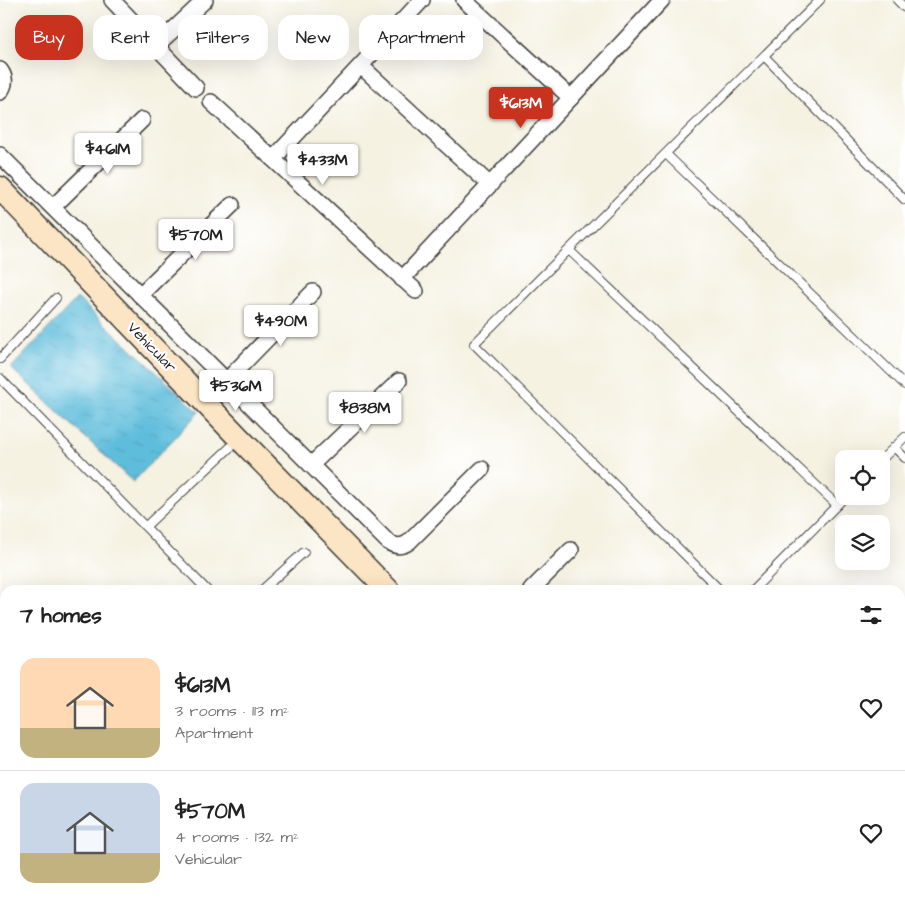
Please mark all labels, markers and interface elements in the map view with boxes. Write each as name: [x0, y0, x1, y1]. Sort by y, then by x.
chip: Buy: [15, 15, 83, 60]
chip: Rent: [93, 15, 168, 60]
chip: Filters: [178, 15, 268, 60]
chip: New: [278, 15, 349, 60]
chip: Apartment: [359, 15, 483, 60]
pin: $613M: [486, 86, 556, 129]
text: $613M: [500, 92, 542, 114]
pin: $461M: [73, 132, 143, 175]
text: $461M: [85, 138, 131, 160]
pin: $433M: [288, 144, 358, 186]
text: $433M: [298, 149, 348, 171]
pin: $570M: [161, 218, 231, 261]
text: $570M: [169, 224, 223, 246]
pin: $490M: [246, 304, 316, 347]
text: $490M: [255, 310, 307, 332]
street label: Vehicular: [122, 318, 181, 377]
pin: $536M: [201, 370, 271, 412]
text: $536M: [210, 375, 262, 397]
pin: $838M: [330, 392, 400, 434]
text: $838M: [339, 397, 391, 419]
map controls: [835, 450, 890, 570]
button: locate: [835, 450, 890, 505]
button: layers: [835, 515, 890, 570]
text: 7 homes: [20, 601, 102, 630]
icon: filters: [857, 601, 885, 629]
text: $613M: [175, 671, 231, 700]
icon: home: [60, 678, 120, 738]
icon: heart: [857, 694, 885, 722]
text: 3 rooms · 113 m²: [175, 700, 289, 722]
text: Apartment: [175, 722, 253, 744]
text: $570M: [175, 797, 245, 826]
icon: home: [60, 803, 120, 863]
icon: heart: [857, 819, 885, 847]
text: 4 rooms · 132 m²: [175, 826, 299, 848]
text: Vehicular: [175, 848, 242, 870]

